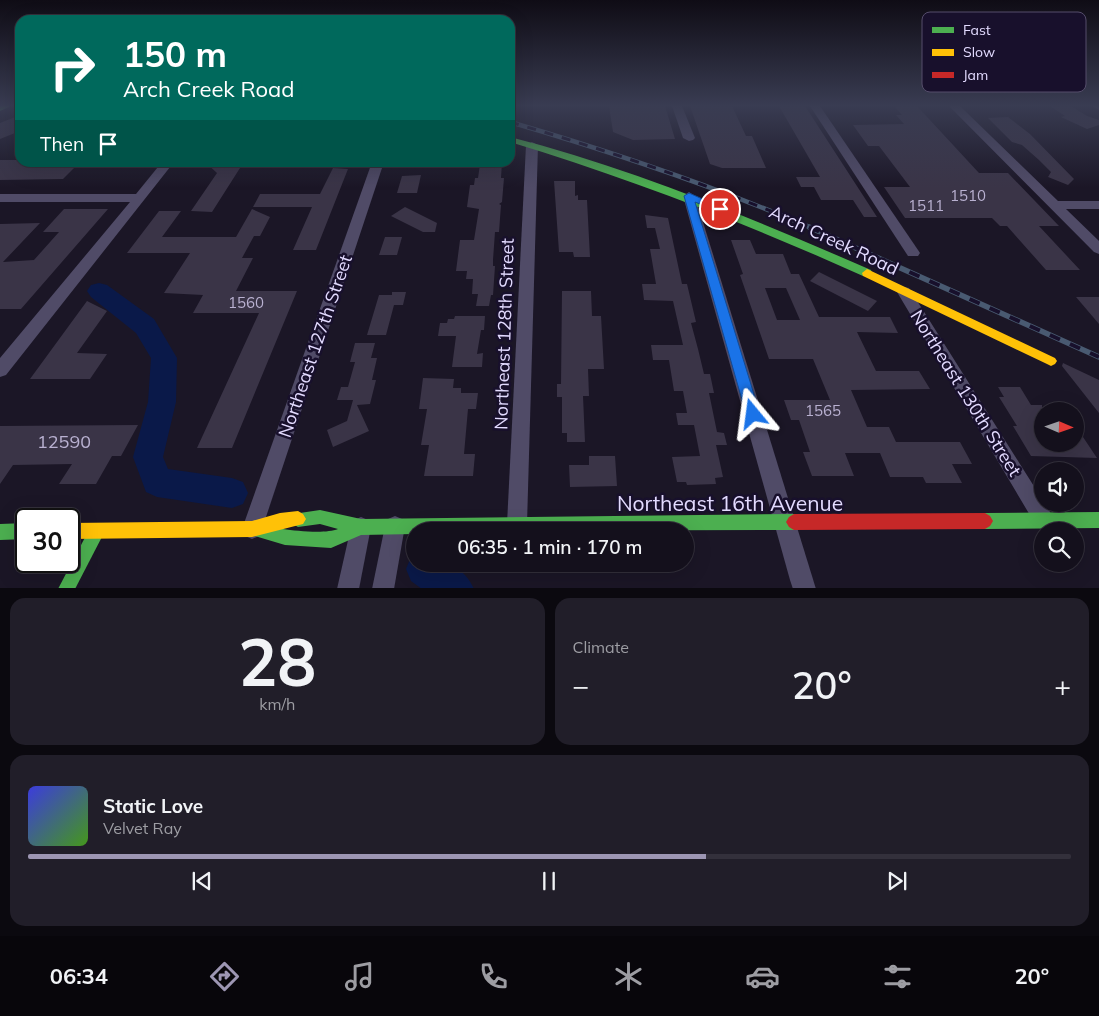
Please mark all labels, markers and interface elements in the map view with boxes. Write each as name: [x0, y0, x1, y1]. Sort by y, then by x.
legend: [922, 12, 1086, 92]
text: Fast: [963, 21, 991, 39]
text: 150 m: [123, 32, 227, 76]
icon: right: [40, 35, 105, 100]
text: Slow: [963, 43, 995, 61]
text: Jam: [963, 66, 988, 84]
text: Arch Creek Road: [123, 75, 294, 103]
icon: arrive: [94, 130, 122, 158]
text: Then: [40, 132, 84, 156]
house number: 1510: [950, 186, 986, 205]
pin: [699, 188, 741, 230]
icon: arrive: [706, 195, 734, 223]
house number: 1511: [908, 196, 944, 215]
street label: Arch Creek Road: [766, 200, 902, 280]
street label: Northeast 128th Street: [489, 238, 519, 430]
street label: Northeast 127th Street: [273, 252, 357, 440]
house number: 1560: [228, 293, 264, 312]
street label: Northeast 130th Street: [905, 306, 1027, 480]
position arrow: [726, 387, 778, 439]
house number: 1565: [805, 401, 841, 420]
north arrow: [1034, 402, 1084, 452]
map controls: [1034, 402, 1084, 572]
house number: 12590: [37, 430, 91, 453]
button: sound: [1034, 462, 1084, 512]
street label: Northeast 16th Avenue: [617, 490, 843, 516]
speed limit sign: 30: [15, 508, 80, 573]
button: search: [1034, 522, 1084, 572]
text: 06:35 · 1 min · 170 m: [457, 535, 643, 559]
text: 28: [238, 621, 316, 702]
text: Climate: [573, 637, 629, 657]
text: 20°: [792, 661, 852, 709]
text: −: [573, 668, 589, 703]
text: +: [1054, 668, 1071, 703]
text: km/h: [259, 694, 295, 714]
text: Static Love: [103, 794, 203, 818]
text: Velvet Ray: [103, 818, 182, 838]
icon: previous: [188, 867, 216, 895]
icon: pause: [535, 867, 563, 895]
icon: next: [883, 867, 911, 895]
icon: directions: [207, 959, 242, 994]
icon: music: [342, 959, 377, 994]
icon: phone: [476, 959, 511, 994]
icon: climate: [611, 959, 646, 994]
icon: car: [745, 959, 780, 994]
icon: filters: [880, 959, 915, 994]
text: 06:34: [50, 962, 108, 990]
text: 20°: [1014, 962, 1049, 990]

